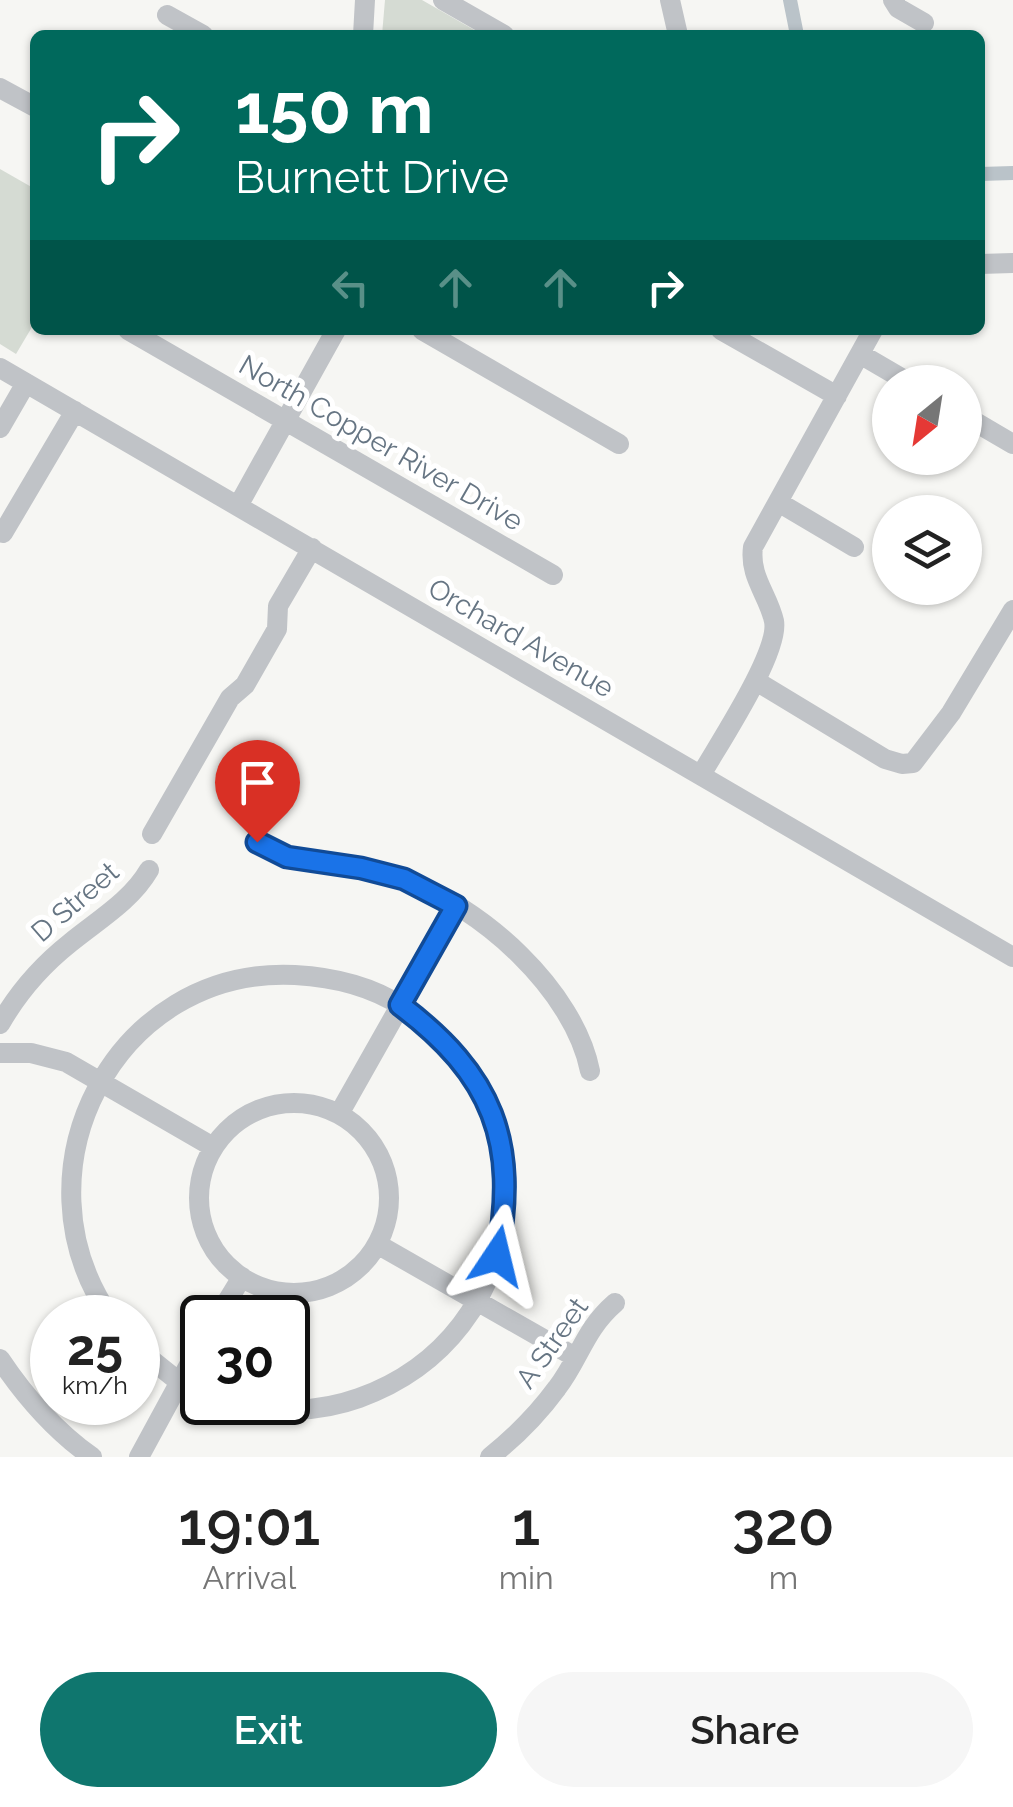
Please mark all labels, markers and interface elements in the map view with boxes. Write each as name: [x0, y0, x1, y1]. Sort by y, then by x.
text: 150 m: [235, 67, 433, 149]
icon: right: [70, 70, 200, 200]
text: Burnett Drive: [235, 151, 509, 204]
icon: left: [323, 260, 378, 315]
icon: ahead: [428, 260, 483, 315]
icon: ahead: [533, 260, 588, 315]
icon: right: [638, 260, 693, 315]
street label: North Copper River Drive: [233, 348, 529, 538]
north arrow: [872, 365, 982, 475]
map controls: [872, 365, 982, 605]
button: layers: [872, 495, 982, 605]
street label: Orchard Avenue: [422, 572, 620, 704]
pin: [215, 740, 300, 843]
icon: arrive: [230, 755, 285, 810]
street label: D Street: [25, 855, 126, 949]
position arrow: [445, 1204, 549, 1308]
street label: A Street: [509, 1291, 595, 1395]
speed limit sign: 30: [180, 1295, 310, 1425]
text: 25: [67, 1318, 123, 1377]
text: km/h: [62, 1370, 128, 1400]
text: 19:01: [178, 1489, 320, 1559]
text: 1: [512, 1489, 540, 1559]
text: 320: [732, 1489, 835, 1559]
text: Arrival: [202, 1559, 296, 1596]
text: min: [499, 1559, 554, 1596]
text: m: [769, 1559, 798, 1596]
button: Exit: [40, 1672, 497, 1787]
button: Share: [517, 1672, 973, 1787]

